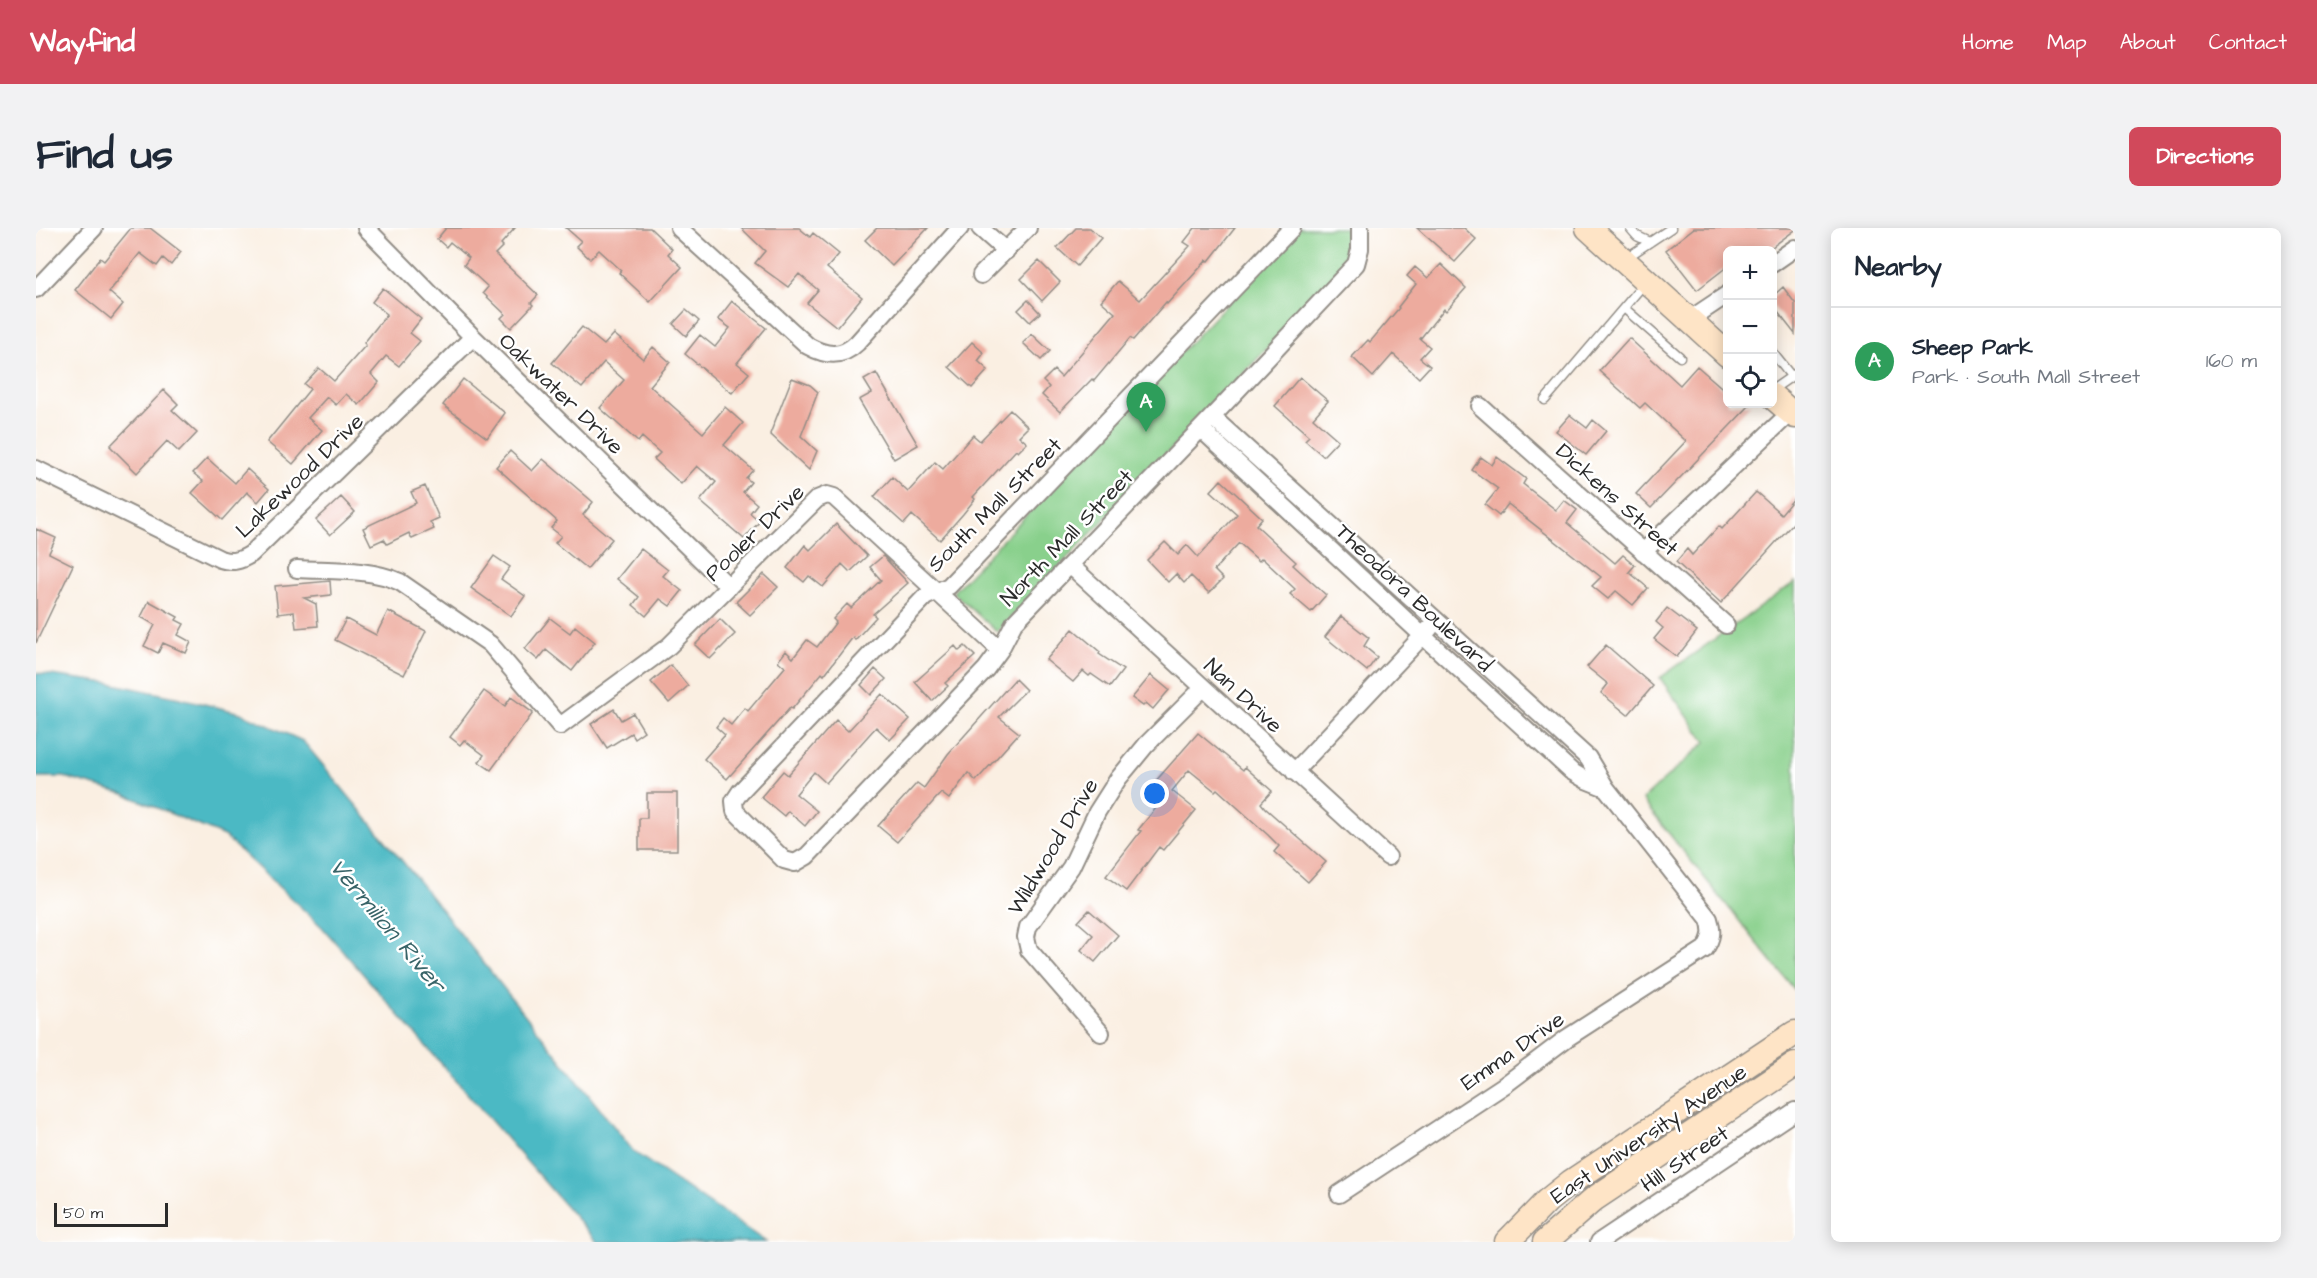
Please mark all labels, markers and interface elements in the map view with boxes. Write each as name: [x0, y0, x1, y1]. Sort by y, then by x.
text: Wayfind: [30, 23, 135, 62]
text: Home: [1962, 28, 2014, 57]
text: Map: [2047, 28, 2087, 57]
text: About: [2120, 28, 2176, 57]
text: Contact: [2209, 28, 2287, 57]
text: Find us: [36, 127, 173, 185]
button: Directions: [2129, 127, 2281, 186]
map controls: [1723, 246, 1777, 408]
button: +: [1723, 246, 1777, 300]
text: Nearby: [1855, 249, 1942, 285]
button: −: [1723, 300, 1777, 354]
street label: Oakwater Drive: [491, 326, 630, 462]
text: Sheep Park: [1912, 332, 2033, 363]
text: A: [1868, 347, 1881, 375]
text: 160 m: [2206, 347, 2257, 375]
button: locate: [1723, 354, 1777, 408]
text: Park · South Mall Street: [1912, 363, 2140, 391]
pin: A: [1126, 382, 1166, 432]
street label: Lakewood Drive: [229, 407, 371, 545]
street label: South Mall Street: [921, 431, 1069, 579]
street label: Dickens Street: [1549, 437, 1685, 564]
street label: North Mall Street: [993, 462, 1141, 614]
street label: Pooler Drive: [698, 477, 812, 589]
street label: Theodora Boulevard: [1328, 517, 1500, 679]
street label: Nan Drive: [1197, 651, 1289, 741]
street label: Wildwood Drive: [1000, 773, 1106, 921]
your location: [1140, 779, 1169, 808]
water label: Vermilion River: [321, 851, 455, 1002]
street label: Emma Drive: [1455, 1004, 1571, 1098]
street label: East University Avenue: [1545, 1057, 1754, 1212]
street label: Hill Street: [1635, 1118, 1735, 1200]
scale bar: [54, 1200, 168, 1228]
text: 50 m: [63, 1202, 103, 1224]

